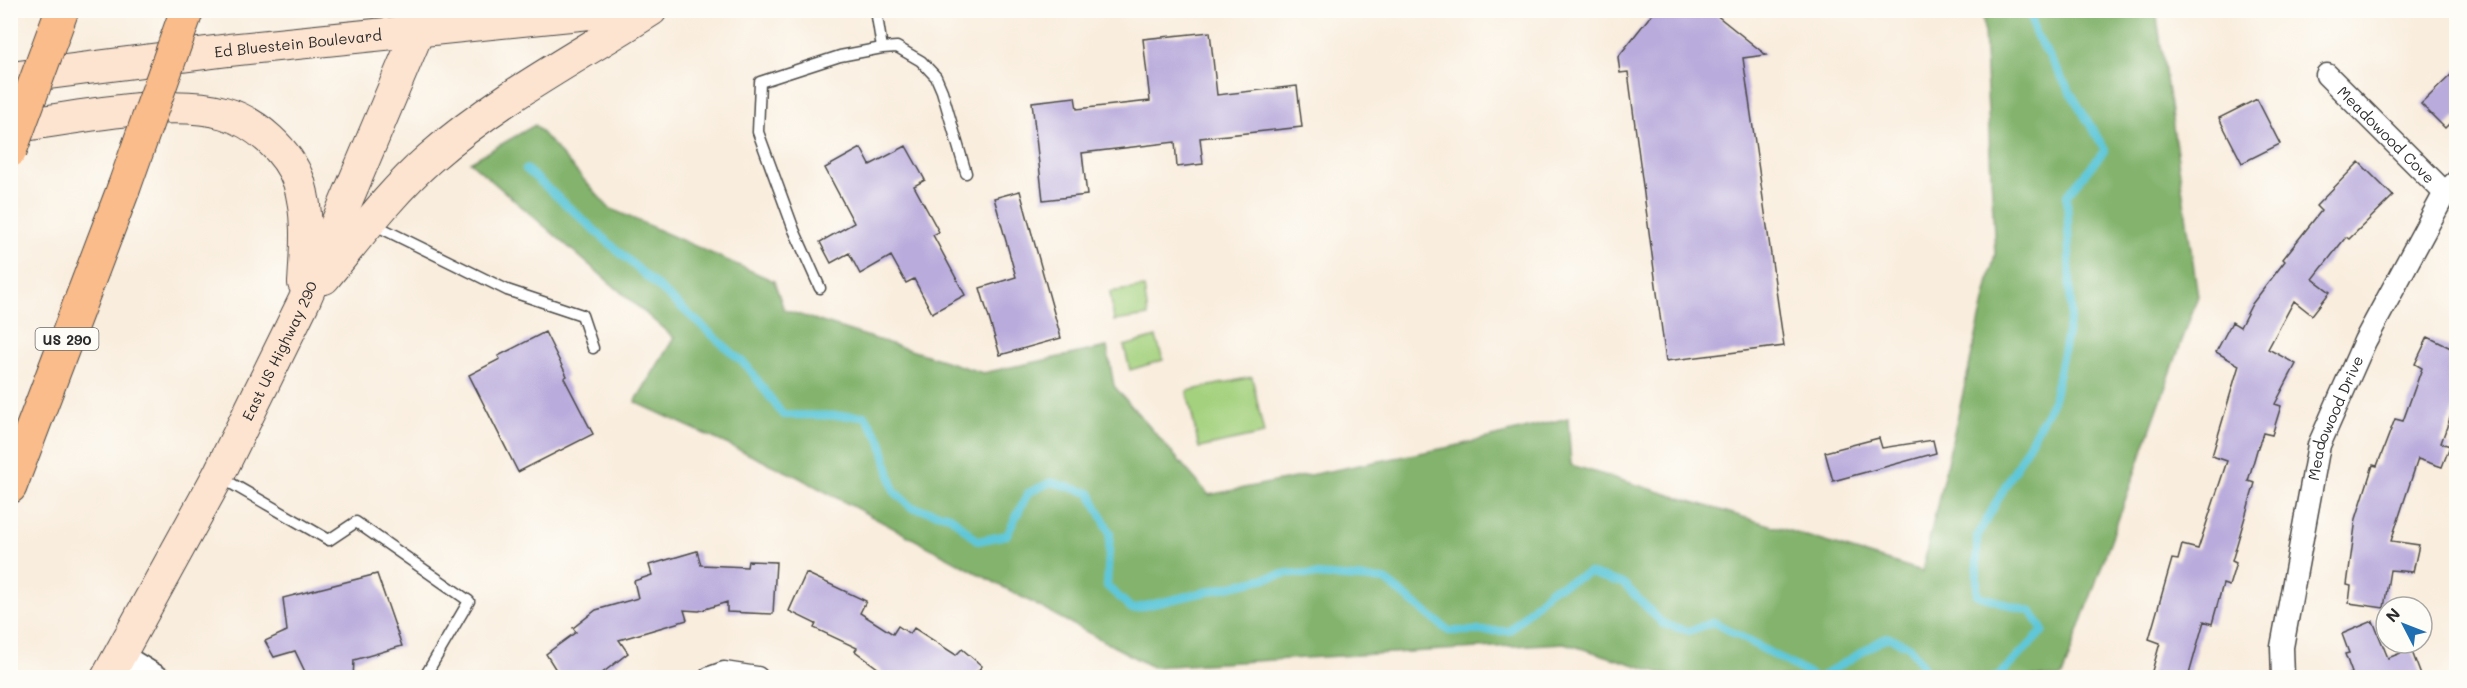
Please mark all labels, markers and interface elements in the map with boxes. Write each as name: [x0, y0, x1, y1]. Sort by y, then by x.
street label: Ed Bluestein Boulevard: [213, 24, 383, 62]
street label: Meadowood Cove: [2333, 81, 2439, 187]
street label: East US Highway 290: [237, 278, 321, 424]
road number: US 290: [36, 328, 98, 350]
street label: Meadowood Drive: [2303, 352, 2367, 482]
north arrow: [2374, 595, 2434, 655]
text: N: [2381, 603, 2404, 626]

